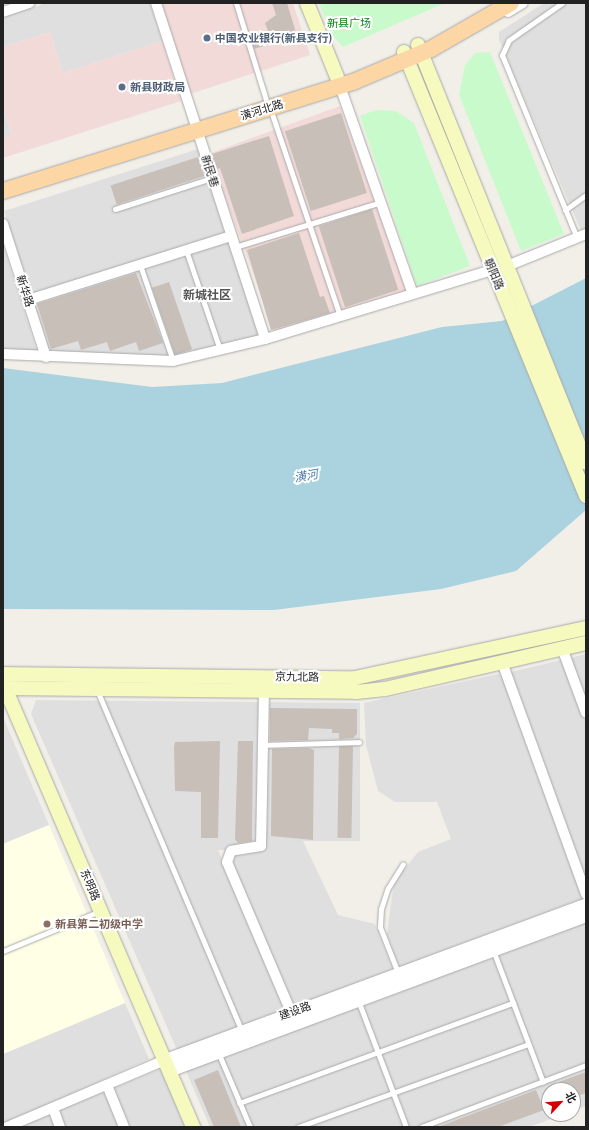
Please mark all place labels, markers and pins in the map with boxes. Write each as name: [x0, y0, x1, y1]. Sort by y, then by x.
place label: 中国农业银行(新县支行): [215, 31, 332, 45]
marker: 中国农业银行(新县支行): [202, 33, 212, 43]
place label: 新县财政局: [130, 80, 185, 94]
marker: 新县财政局: [117, 82, 127, 92]
place label: 新县第二初级中学: [55, 917, 143, 931]
marker: 新县第二初级中学: [42, 919, 52, 929]

